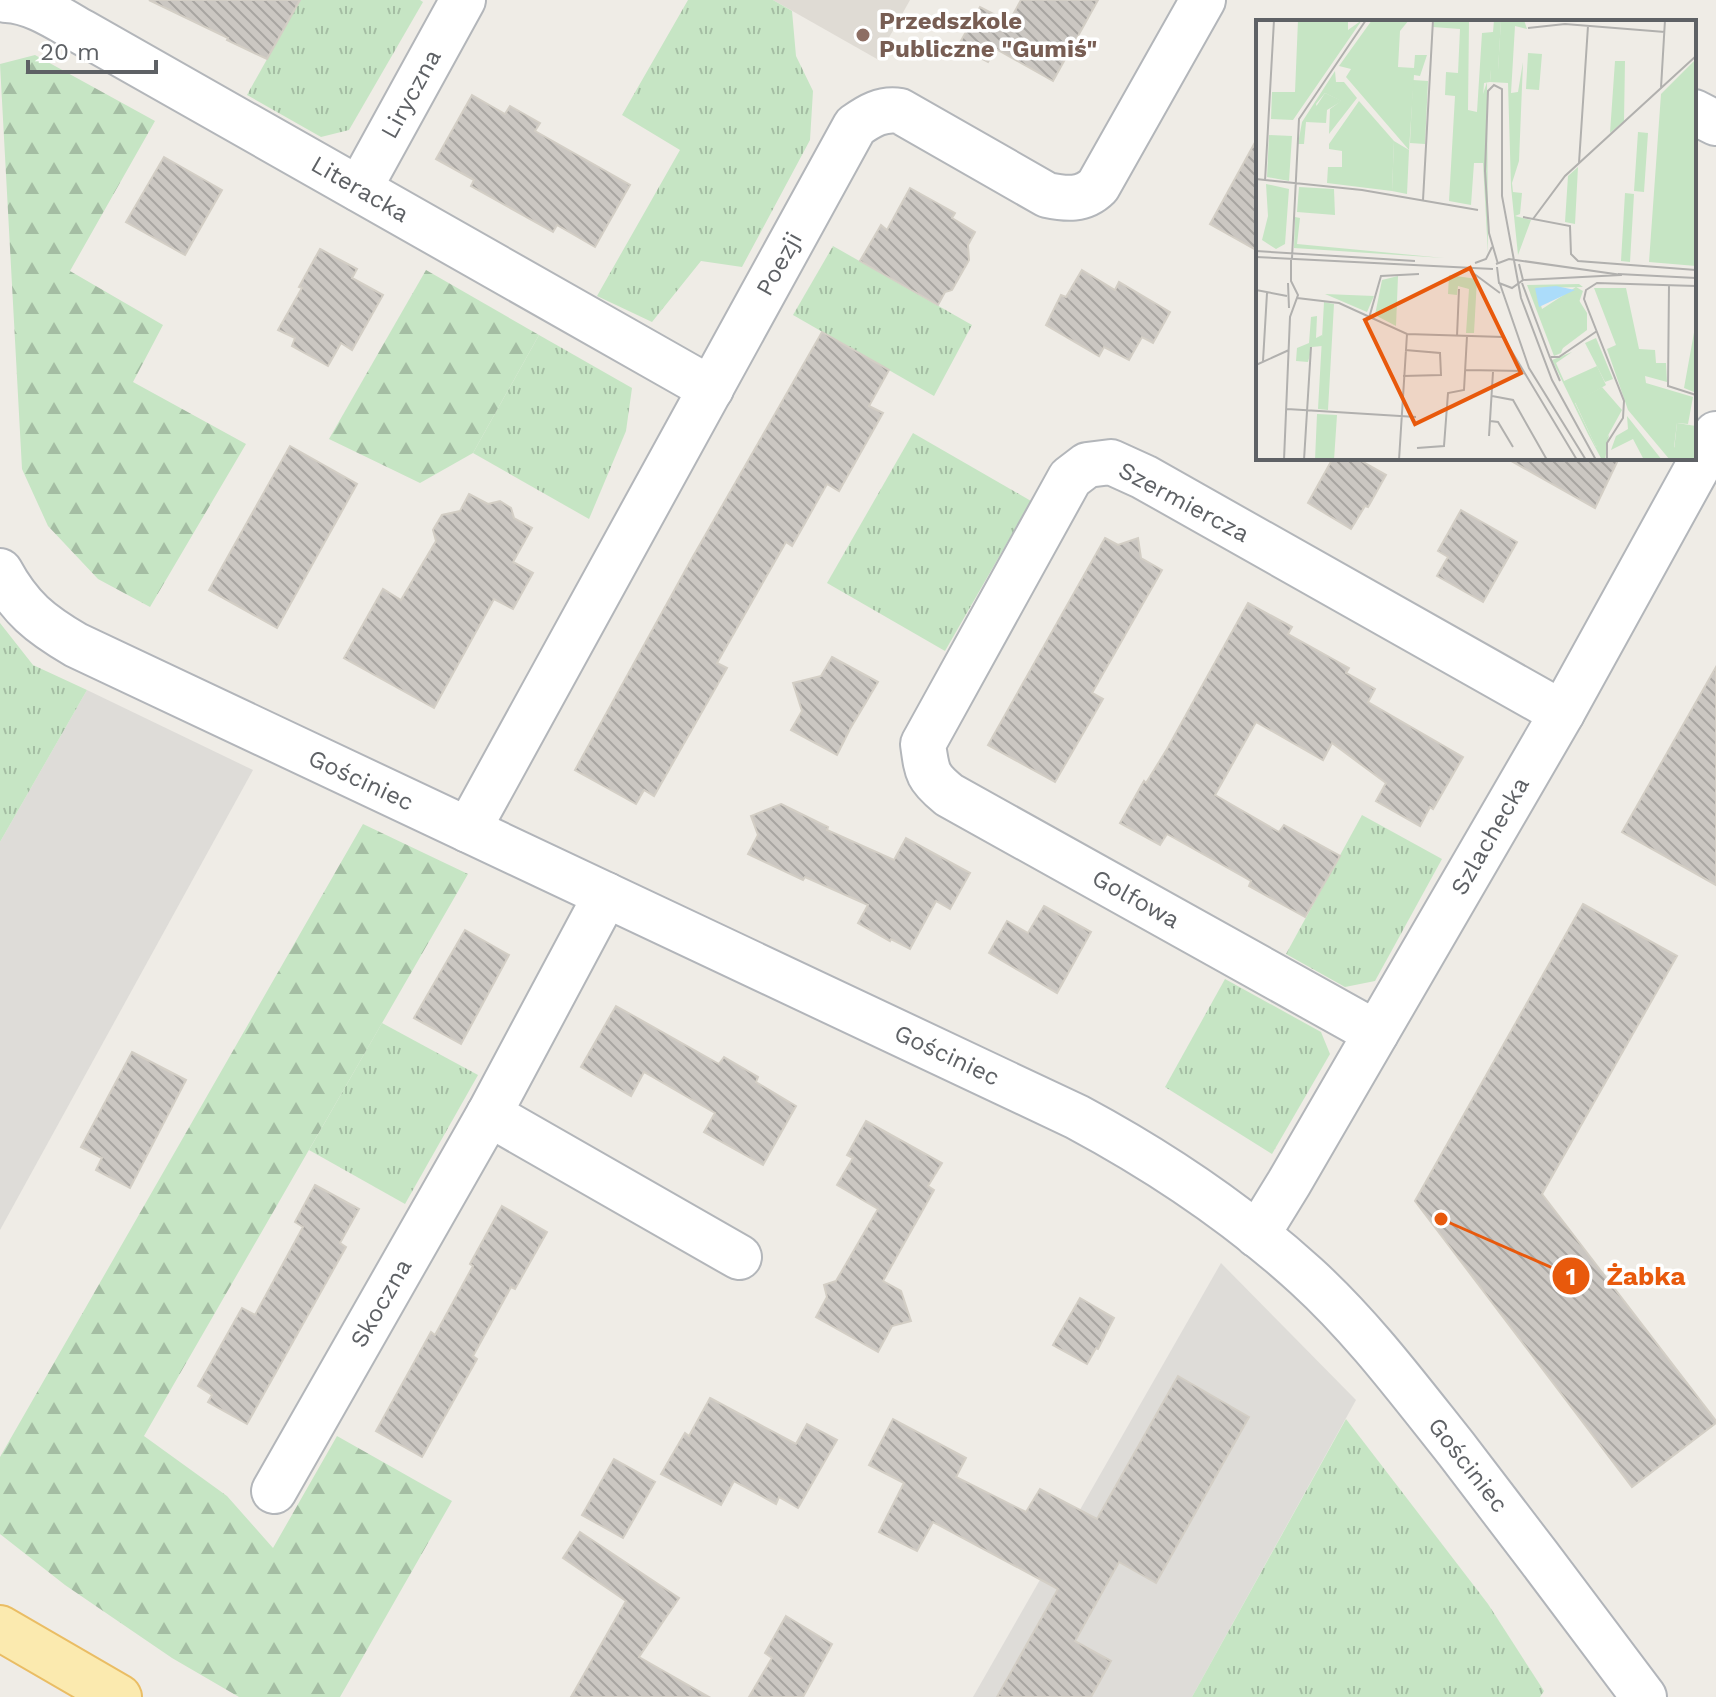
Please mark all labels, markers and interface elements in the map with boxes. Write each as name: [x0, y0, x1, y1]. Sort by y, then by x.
place label: Przedszkole Publiczne "Gumiś": [879, 7, 1097, 63]
inset map: [1256, 20, 1696, 460]
scale bar: [28, 24, 156, 74]
marker: Przedszkole Publiczne "Gumiś": [854, 26, 872, 44]
text: 20 m: [40, 38, 100, 66]
street label: Liryczna: [375, 45, 447, 143]
street label: Literacka: [306, 150, 414, 228]
street label: Poezji: [750, 227, 808, 301]
street label: Szermiercza: [1114, 456, 1254, 548]
street label: Gościniec: [304, 743, 418, 817]
street label: Szlachecka: [1445, 772, 1535, 900]
street label: Golfowa: [1087, 864, 1185, 934]
street label: Gościniec: [890, 1018, 1004, 1092]
callout: Żabka: [1551, 1251, 1701, 1301]
street label: Skoczna: [344, 1254, 418, 1352]
text: Żabka: [1607, 1261, 1685, 1291]
text: 1: [1566, 1263, 1576, 1291]
street label: Gościniec: [1422, 1412, 1514, 1518]

